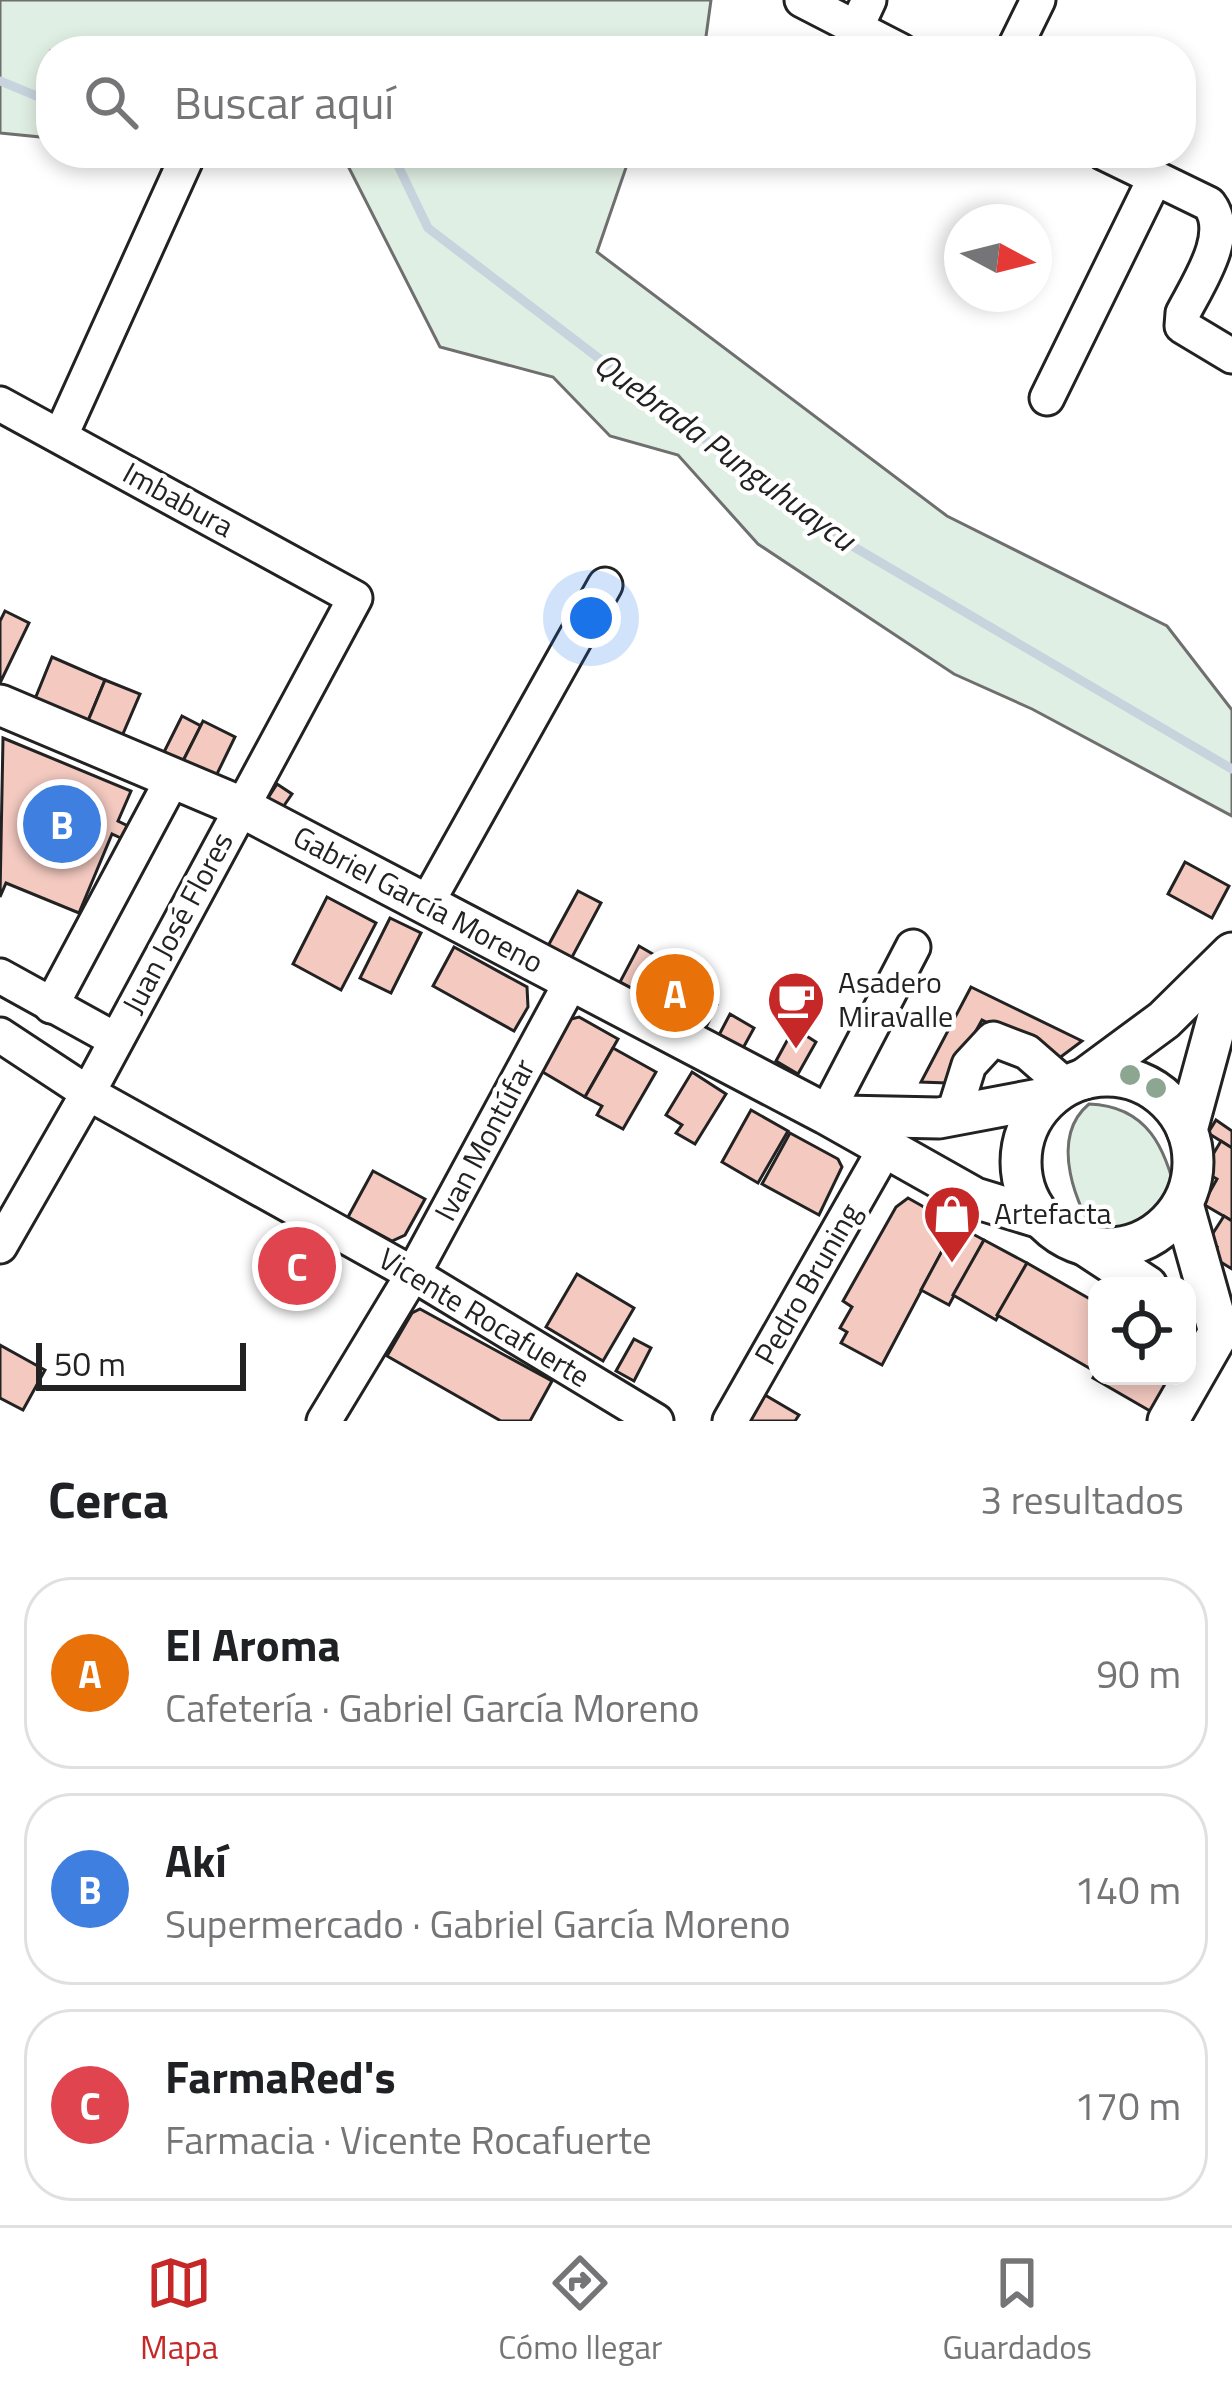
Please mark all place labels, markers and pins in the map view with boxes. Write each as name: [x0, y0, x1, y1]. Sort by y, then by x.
pin: B: [23, 779, 101, 869]
pin: A: [636, 948, 714, 1038]
place label: Asadero Miravalle: [838, 959, 953, 1039]
cafe icon: Asadero Miravalle: [765, 969, 827, 1051]
shop icon: Artefacta: [921, 1183, 983, 1265]
place label: Artefacta: [994, 1190, 1112, 1236]
pin: C: [258, 1221, 336, 1311]

